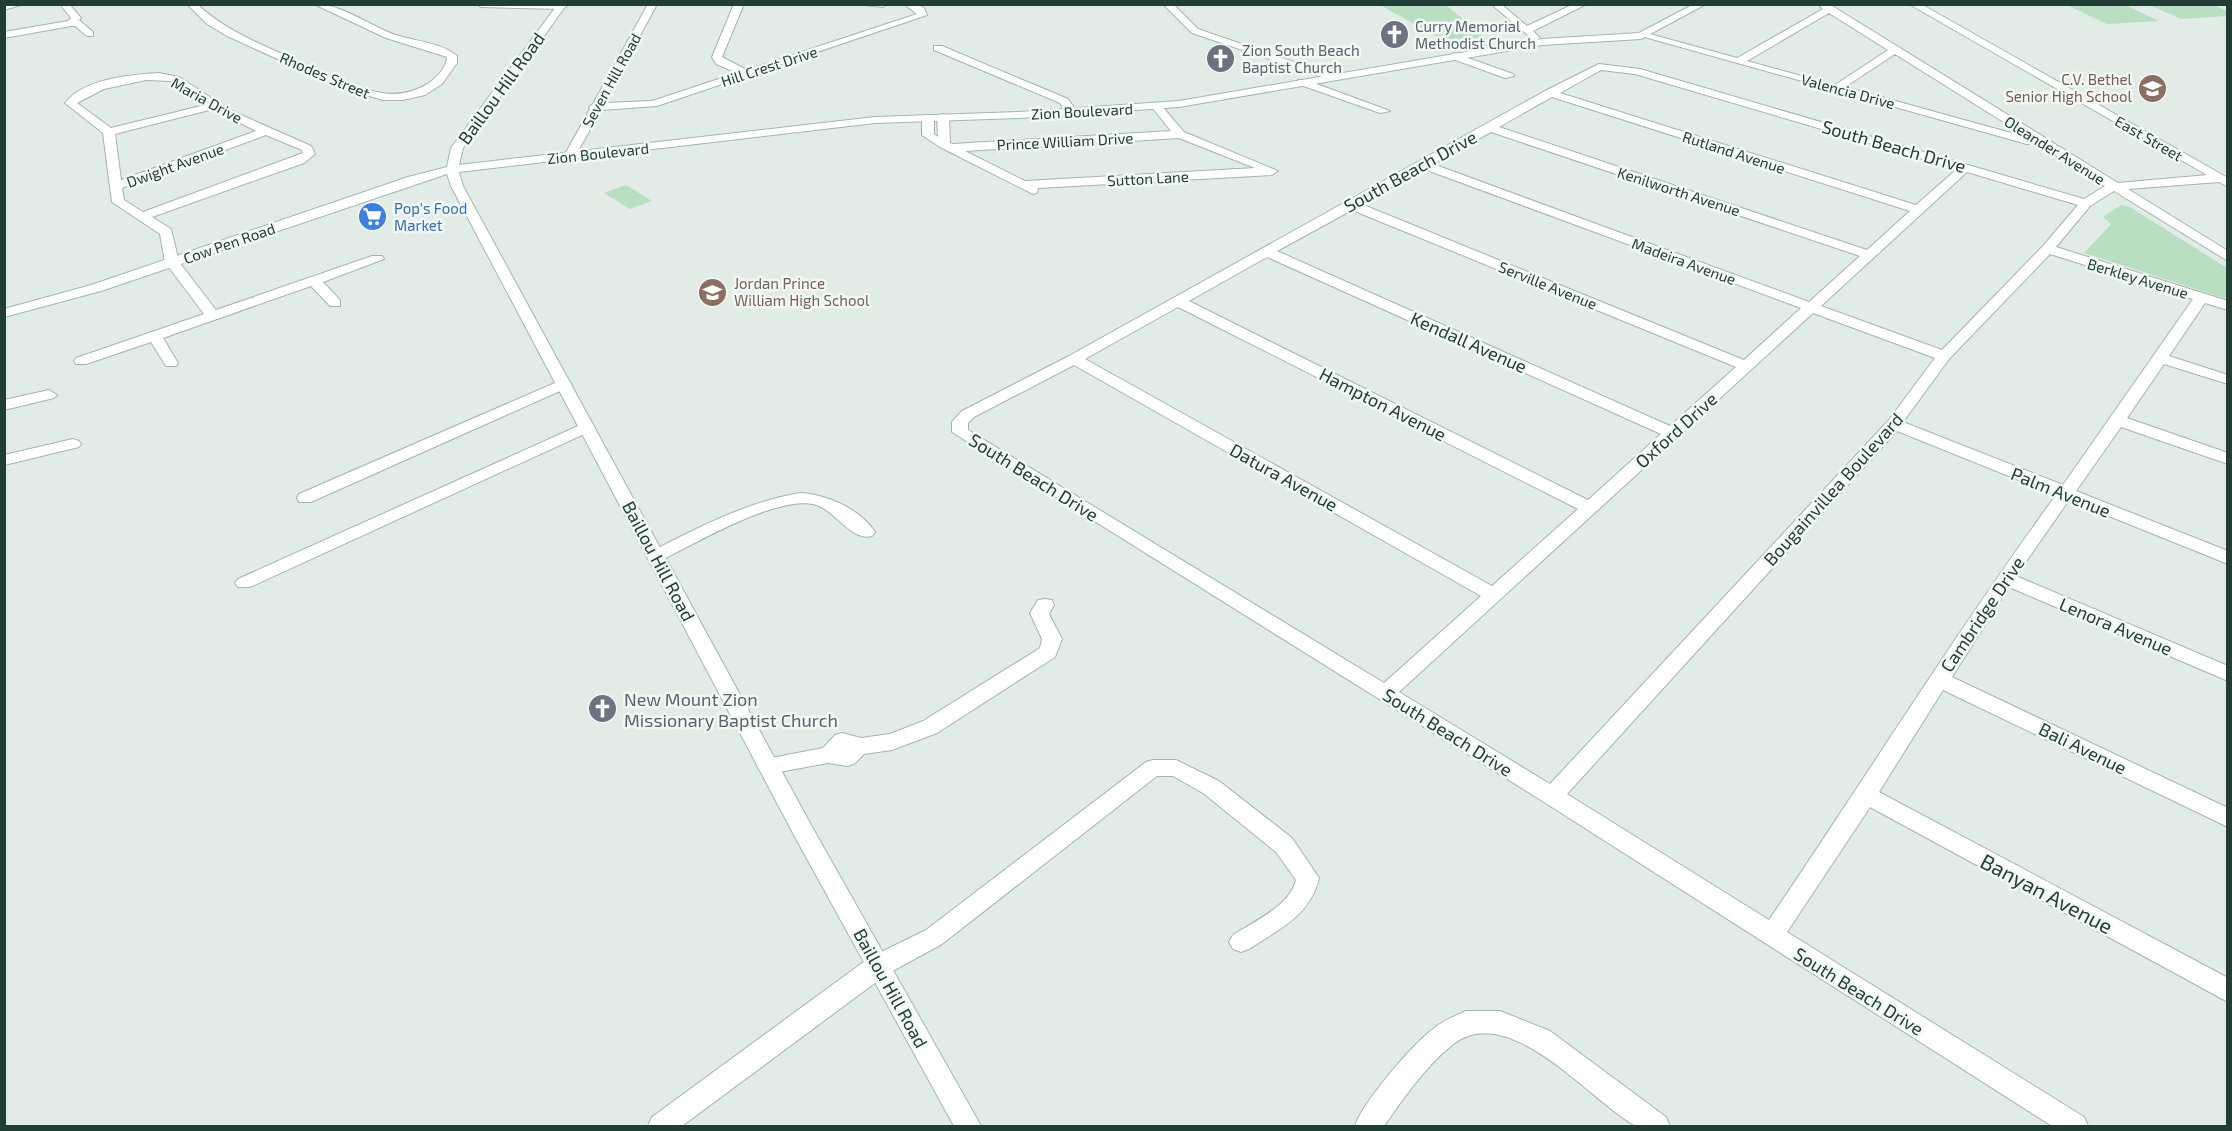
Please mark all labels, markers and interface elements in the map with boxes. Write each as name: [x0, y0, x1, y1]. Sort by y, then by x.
place label: Curry Memorial Methodist Church: [1415, 17, 1536, 52]
church icon: Curry Memorial Methodist Church: [1378, 19, 1410, 51]
street label: Baillou Hill Road: [453, 28, 549, 148]
street label: Seven Hill Road: [578, 30, 644, 130]
place label: Zion South Beach Baptist Church: [1242, 41, 1360, 76]
street label: Hill Crest Drive: [719, 42, 819, 90]
church icon: Zion South Beach Baptist Church: [1205, 43, 1237, 75]
street label: Rhodes Street: [277, 48, 373, 102]
street label: Valencia Drive: [1799, 70, 1897, 112]
place label: C.V. Bethel Senior High School: [2005, 70, 2133, 105]
school or university icon: C.V. Bethel Senior High School: [2137, 72, 2169, 104]
street label: Maria Drive: [168, 73, 246, 127]
street label: Zion Boulevard: [1030, 99, 1134, 123]
street label: East Street: [2112, 111, 2186, 165]
street label: Oleander Avenue: [2001, 112, 2109, 188]
street label: South Beach Drive: [1820, 115, 1968, 177]
street label: South Beach Drive: [1340, 125, 1480, 217]
street label: Rutland Avenue: [1680, 127, 1788, 177]
street label: Prince William Drive: [996, 128, 1134, 154]
street label: Dwight Avenue: [124, 139, 226, 191]
street label: Zion Boulevard: [546, 139, 650, 167]
street label: Kenilworth Avenue: [1615, 163, 1743, 219]
street label: Sutton Lane: [1107, 167, 1189, 189]
place label: Pop's Food Market: [394, 199, 467, 234]
supermarket icon: Pop's Food Market: [357, 201, 389, 233]
street label: Cow Pen Road: [181, 219, 277, 267]
street label: Madeira Avenue: [1630, 234, 1738, 288]
street label: Berkley Avenue: [2085, 254, 2191, 302]
street label: Serville Avenue: [1496, 257, 1600, 313]
place label: Jordan Prince William High School: [734, 274, 870, 309]
school or university icon: Jordan Prince William High School: [697, 276, 729, 308]
street label: Kendall Avenue: [1407, 307, 1531, 377]
street label: Hampton Avenue: [1316, 363, 1450, 445]
street label: Oxford Drive: [1631, 388, 1721, 472]
street label: Bougainvillea Boulevard: [1759, 408, 1907, 570]
street label: South Beach Drive: [965, 428, 1103, 526]
street label: Datura Avenue: [1226, 438, 1342, 516]
street label: Palm Avenue: [2008, 462, 2114, 522]
street label: Baillou Hill Road: [618, 497, 700, 625]
street label: Cambridge Drive: [1935, 552, 2029, 676]
street label: Lenora Avenue: [2056, 592, 2176, 660]
street label: South Beach Drive: [1379, 683, 1517, 781]
place label: New Mount Zion Missionary Baptist Church: [624, 688, 838, 731]
church icon: New Mount Zion Missionary Baptist Church: [587, 693, 619, 725]
street label: Bali Avenue: [2036, 717, 2130, 779]
street label: Banyan Avenue: [1977, 848, 2117, 938]
street label: Baillou Hill Road: [849, 925, 933, 1051]
street label: South Beach Drive: [1790, 942, 1928, 1040]

